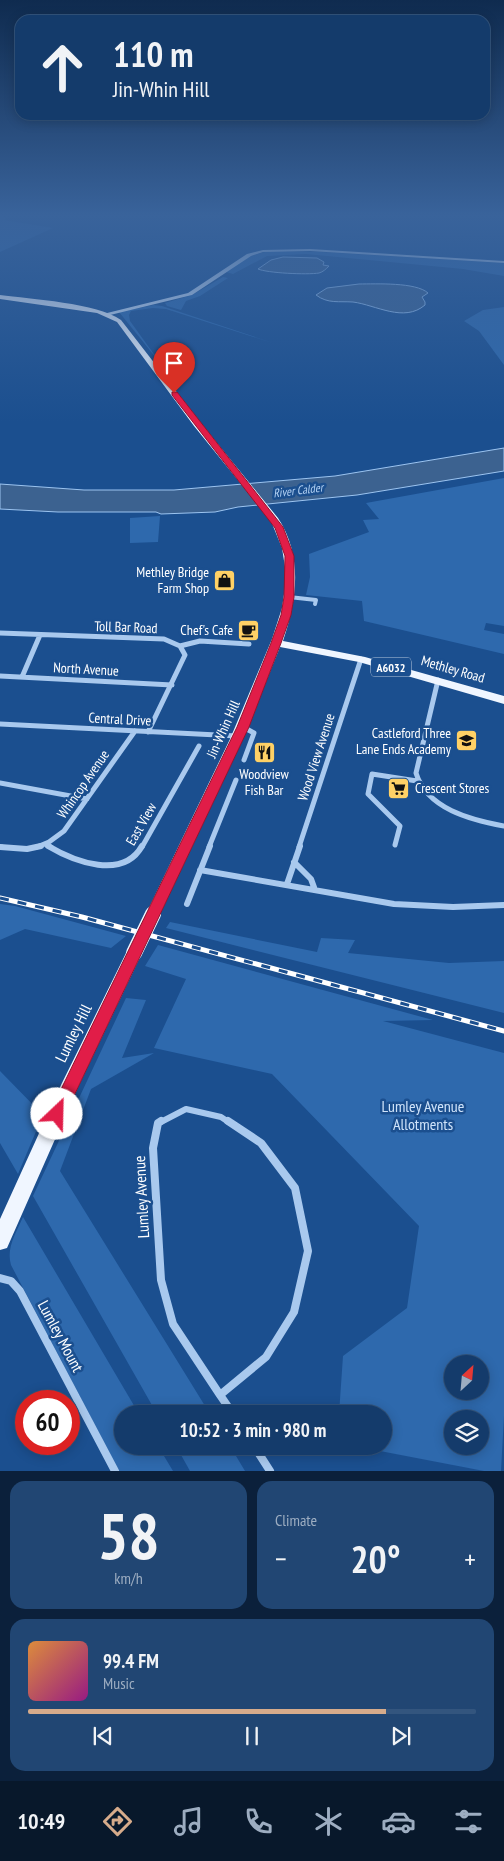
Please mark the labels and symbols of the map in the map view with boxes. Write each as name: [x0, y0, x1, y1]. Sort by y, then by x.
pin: [153, 342, 195, 393]
water label: River Calder: [272, 479, 326, 501]
place label: Methley Bridge Farm Shop: [136, 563, 209, 597]
shop icon: Methley Bridge Farm Shop: [213, 568, 237, 592]
street label: Toll Bar Road: [94, 617, 158, 637]
cafe icon: Chef's Cafe: [237, 618, 261, 642]
place label: Chef's Cafe: [180, 621, 233, 639]
street label: Methley Road: [419, 651, 487, 687]
street label: North Avenue: [53, 658, 120, 680]
road number: A6032: [371, 658, 411, 676]
street label: Jin-Whin Hill: [202, 697, 244, 762]
street label: Central Drive: [88, 708, 152, 730]
street label: Wood View Avenue: [293, 711, 339, 803]
place label: Castleford Three Lane Ends Academy: [356, 724, 452, 758]
school or university icon: Castleford Three Lane Ends Academy: [455, 729, 479, 753]
restaurant icon: Woodview Fish Bar: [252, 740, 276, 764]
street label: Whincop Avenue: [53, 746, 113, 822]
place label: Woodview Fish Bar: [239, 765, 289, 799]
supermarket icon: Crescent Stores: [387, 776, 411, 800]
place label: Crescent Stores: [415, 779, 489, 797]
street label: East View: [122, 799, 161, 849]
street label: Lumley Hill: [50, 1000, 96, 1065]
position arrow: [30, 1087, 82, 1139]
park label: Lumley Avenue Allotments: [382, 1096, 464, 1134]
street label: Lumley Avenue: [129, 1155, 153, 1239]
street label: Lumley Mount: [34, 1297, 88, 1376]
north arrow: [444, 1355, 489, 1400]
speed limit sign: 60: [15, 1390, 80, 1455]

